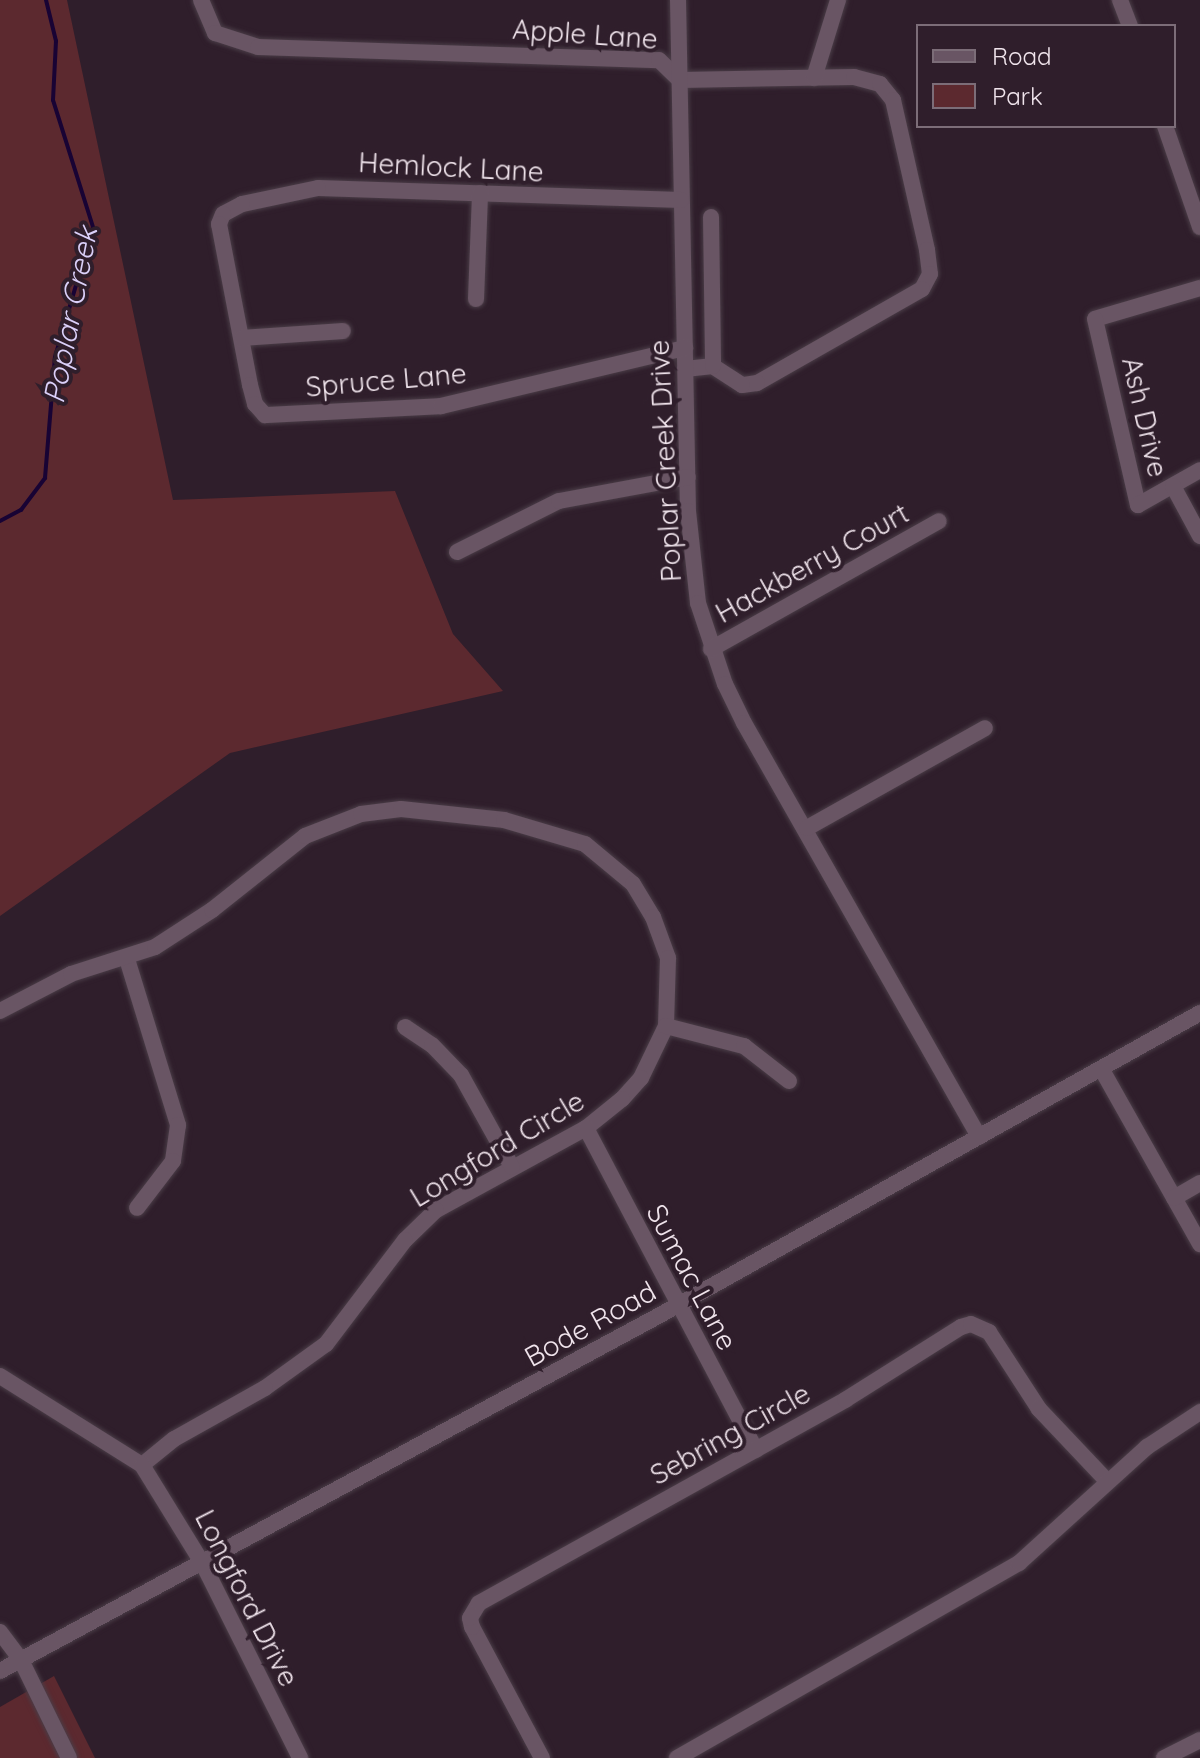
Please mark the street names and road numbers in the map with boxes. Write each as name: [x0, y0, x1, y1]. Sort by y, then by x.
street label: Apple Lane: [511, 12, 659, 56]
street label: Hemlock Lane: [357, 145, 545, 189]
street label: Poplar Creek Drive: [642, 339, 688, 583]
street label: Ash Drive: [1115, 354, 1175, 480]
street label: Spruce Lane: [304, 356, 468, 404]
street label: Hackberry Court: [709, 496, 915, 630]
street label: Longford Circle: [404, 1084, 590, 1214]
street label: Sumac Lane: [640, 1198, 744, 1356]
street label: Bode Road: [518, 1274, 662, 1374]
street label: Sebring Circle: [644, 1376, 816, 1492]
street label: Longford Drive: [188, 1504, 306, 1692]

